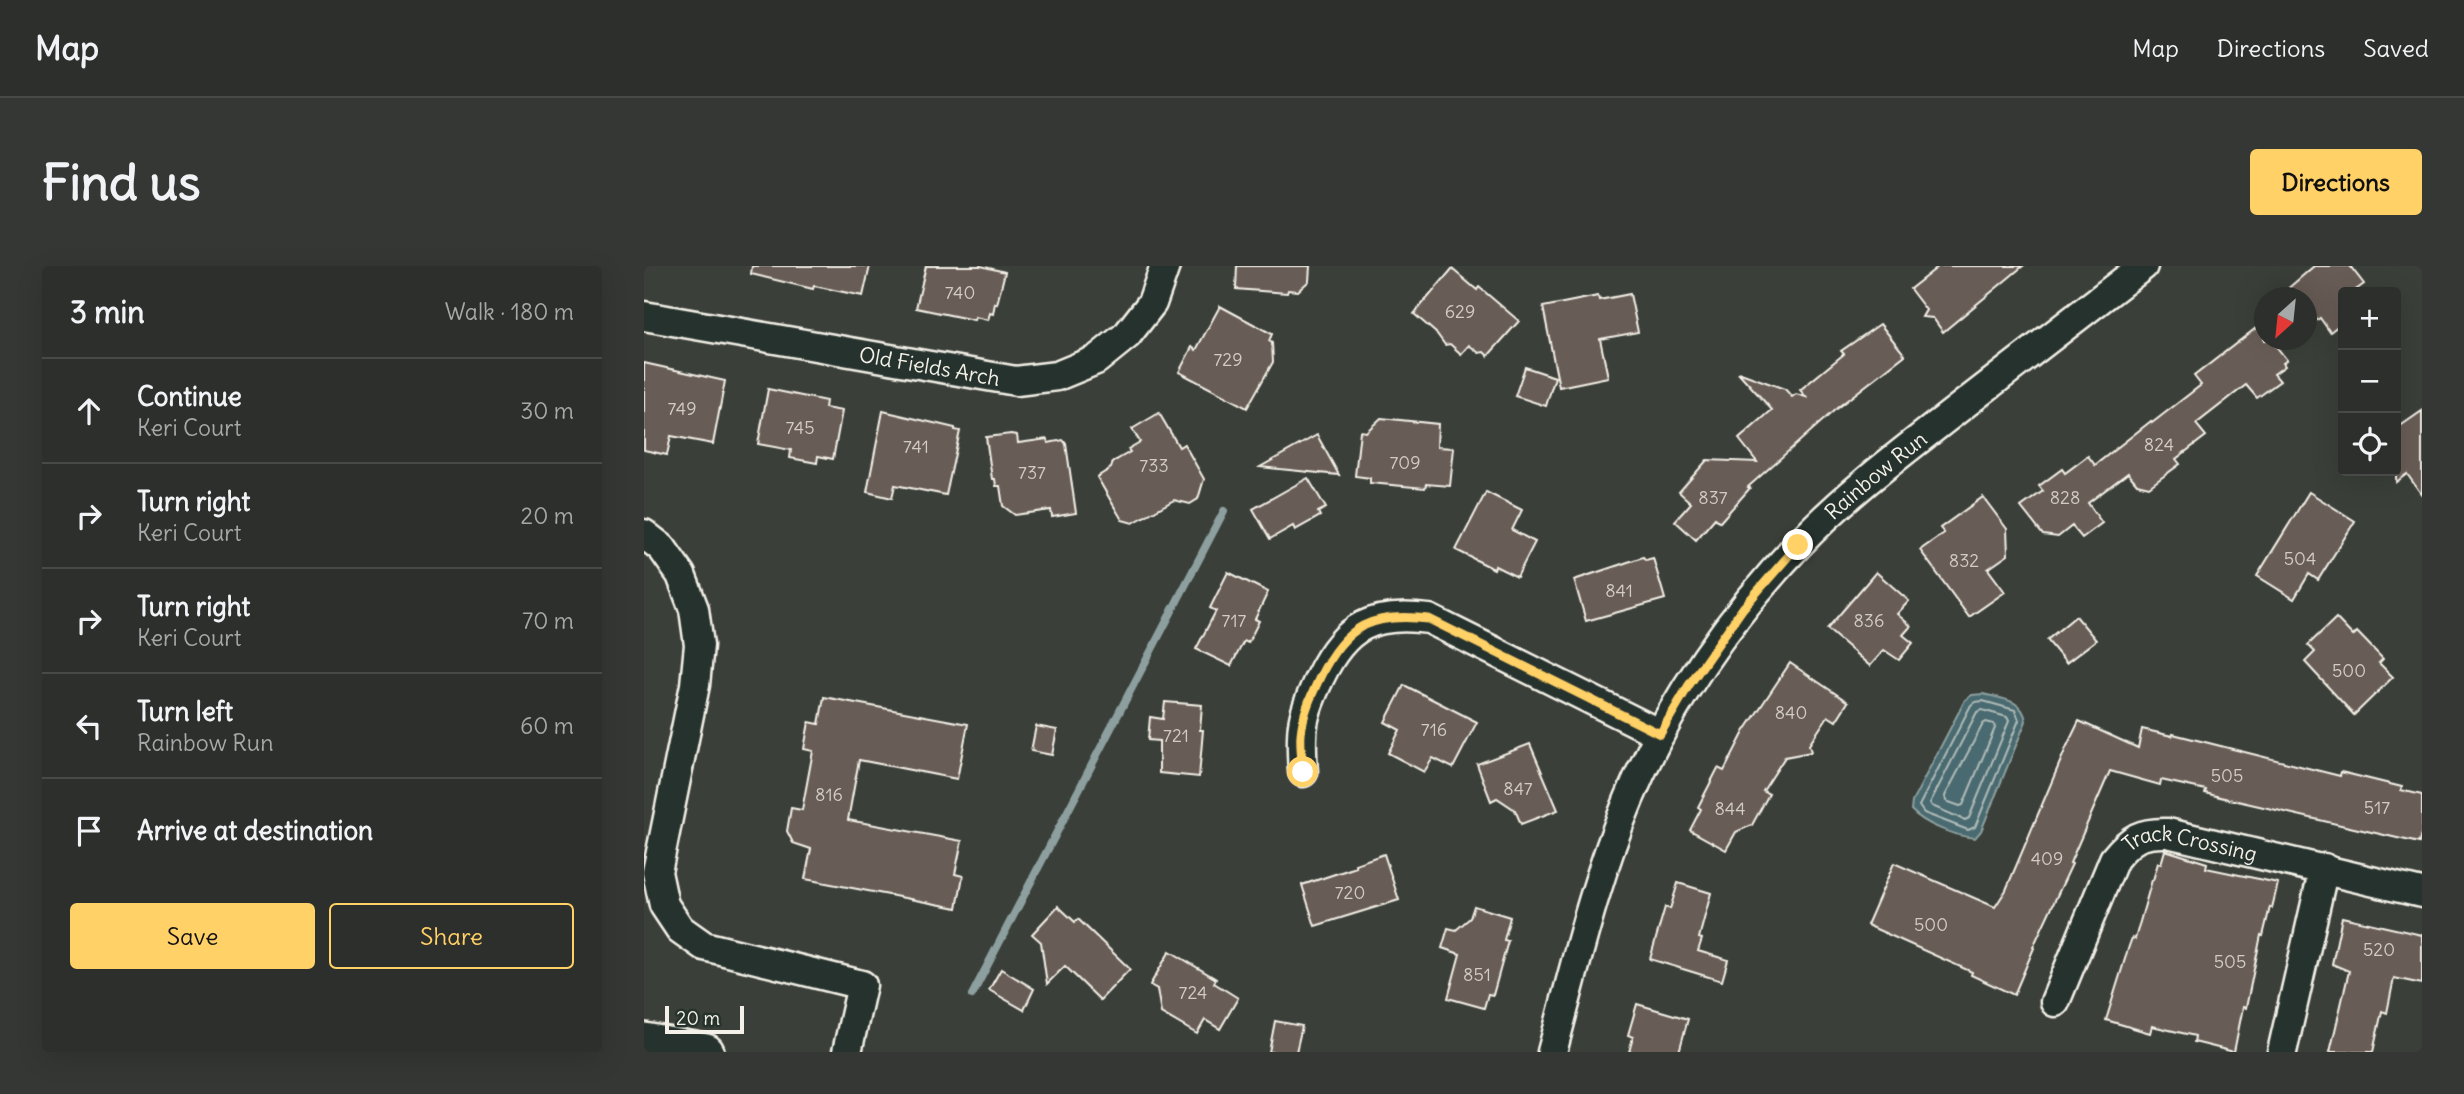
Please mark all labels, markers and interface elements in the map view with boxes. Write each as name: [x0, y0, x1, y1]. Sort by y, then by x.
text: Map: [35, 27, 99, 69]
text: Map: [2132, 33, 2179, 63]
text: Directions: [2217, 33, 2325, 63]
text: Saved: [2363, 33, 2429, 63]
button: Directions: [2250, 149, 2422, 215]
text: Find us: [42, 152, 200, 213]
house number: 740: [945, 281, 975, 304]
north arrow: [2254, 287, 2317, 350]
map controls: [2338, 287, 2401, 476]
button: +: [2338, 287, 2401, 350]
text: 3 min: [70, 293, 145, 331]
text: Walk · 180 m: [445, 297, 574, 326]
house number: 629: [1445, 300, 1475, 323]
street label: Old Fields Arch: [857, 340, 1002, 391]
house number: 729: [1213, 348, 1243, 371]
button: −: [2338, 350, 2401, 413]
text: Continue: [137, 380, 242, 413]
icon: ahead: [70, 392, 108, 430]
text: 30 m: [520, 396, 574, 425]
house number: 749: [667, 397, 697, 420]
text: Keri Court: [137, 413, 241, 442]
button: locate: [2338, 413, 2401, 476]
house number: 745: [785, 416, 815, 439]
street label: Rainbow Run: [1819, 425, 1932, 525]
house number: 824: [2144, 433, 2174, 456]
house number: 741: [903, 435, 929, 458]
house number: 709: [1389, 451, 1421, 474]
house number: 733: [1139, 454, 1169, 477]
house number: 737: [1018, 461, 1046, 484]
text: Turn right: [137, 485, 250, 518]
house number: 837: [1698, 486, 1728, 509]
house number: 828: [2050, 486, 2080, 509]
icon: right: [70, 497, 108, 535]
text: 20 m: [521, 501, 574, 530]
text: Keri Court: [137, 518, 241, 547]
route end: [1782, 529, 1813, 560]
house number: 504: [2284, 547, 2316, 570]
house number: 832: [1949, 549, 1979, 572]
house number: 841: [1605, 579, 1633, 602]
text: Turn right: [137, 590, 250, 623]
icon: right: [70, 602, 108, 640]
text: 70 m: [522, 606, 574, 635]
house number: 717: [1222, 609, 1247, 632]
house number: 836: [1854, 609, 1884, 632]
text: Keri Court: [137, 623, 241, 652]
house number: 500: [2332, 659, 2366, 682]
text: Turn left: [137, 695, 233, 728]
house number: 840: [1775, 701, 1807, 724]
icon: left: [70, 707, 108, 745]
text: 60 m: [520, 711, 574, 740]
house number: 716: [1421, 718, 1447, 741]
house number: 721: [1163, 724, 1189, 747]
text: Rainbow Run: [137, 728, 274, 757]
route start: [1287, 756, 1318, 787]
house number: 505: [2211, 764, 2243, 787]
house number: 847: [1503, 777, 1533, 800]
house number: 816: [815, 783, 843, 806]
house number: 517: [2364, 796, 2390, 819]
house number: 844: [1714, 797, 1746, 820]
icon: arrive: [70, 812, 108, 850]
text: Arrive at destination: [137, 814, 373, 847]
street label: Track Crossing: [2116, 819, 2260, 867]
house number: 409: [2031, 847, 2063, 870]
house number: 720: [1335, 881, 1365, 904]
button: Save: [70, 903, 315, 969]
button: Share: [329, 903, 574, 969]
house number: 500: [1914, 913, 1948, 936]
house number: 520: [2363, 938, 2395, 961]
house number: 505: [2214, 950, 2246, 973]
house number: 851: [1463, 963, 1491, 986]
house number: 724: [1179, 981, 1207, 1004]
scale bar: [665, 1003, 744, 1035]
text: 20 m: [676, 1006, 720, 1030]

